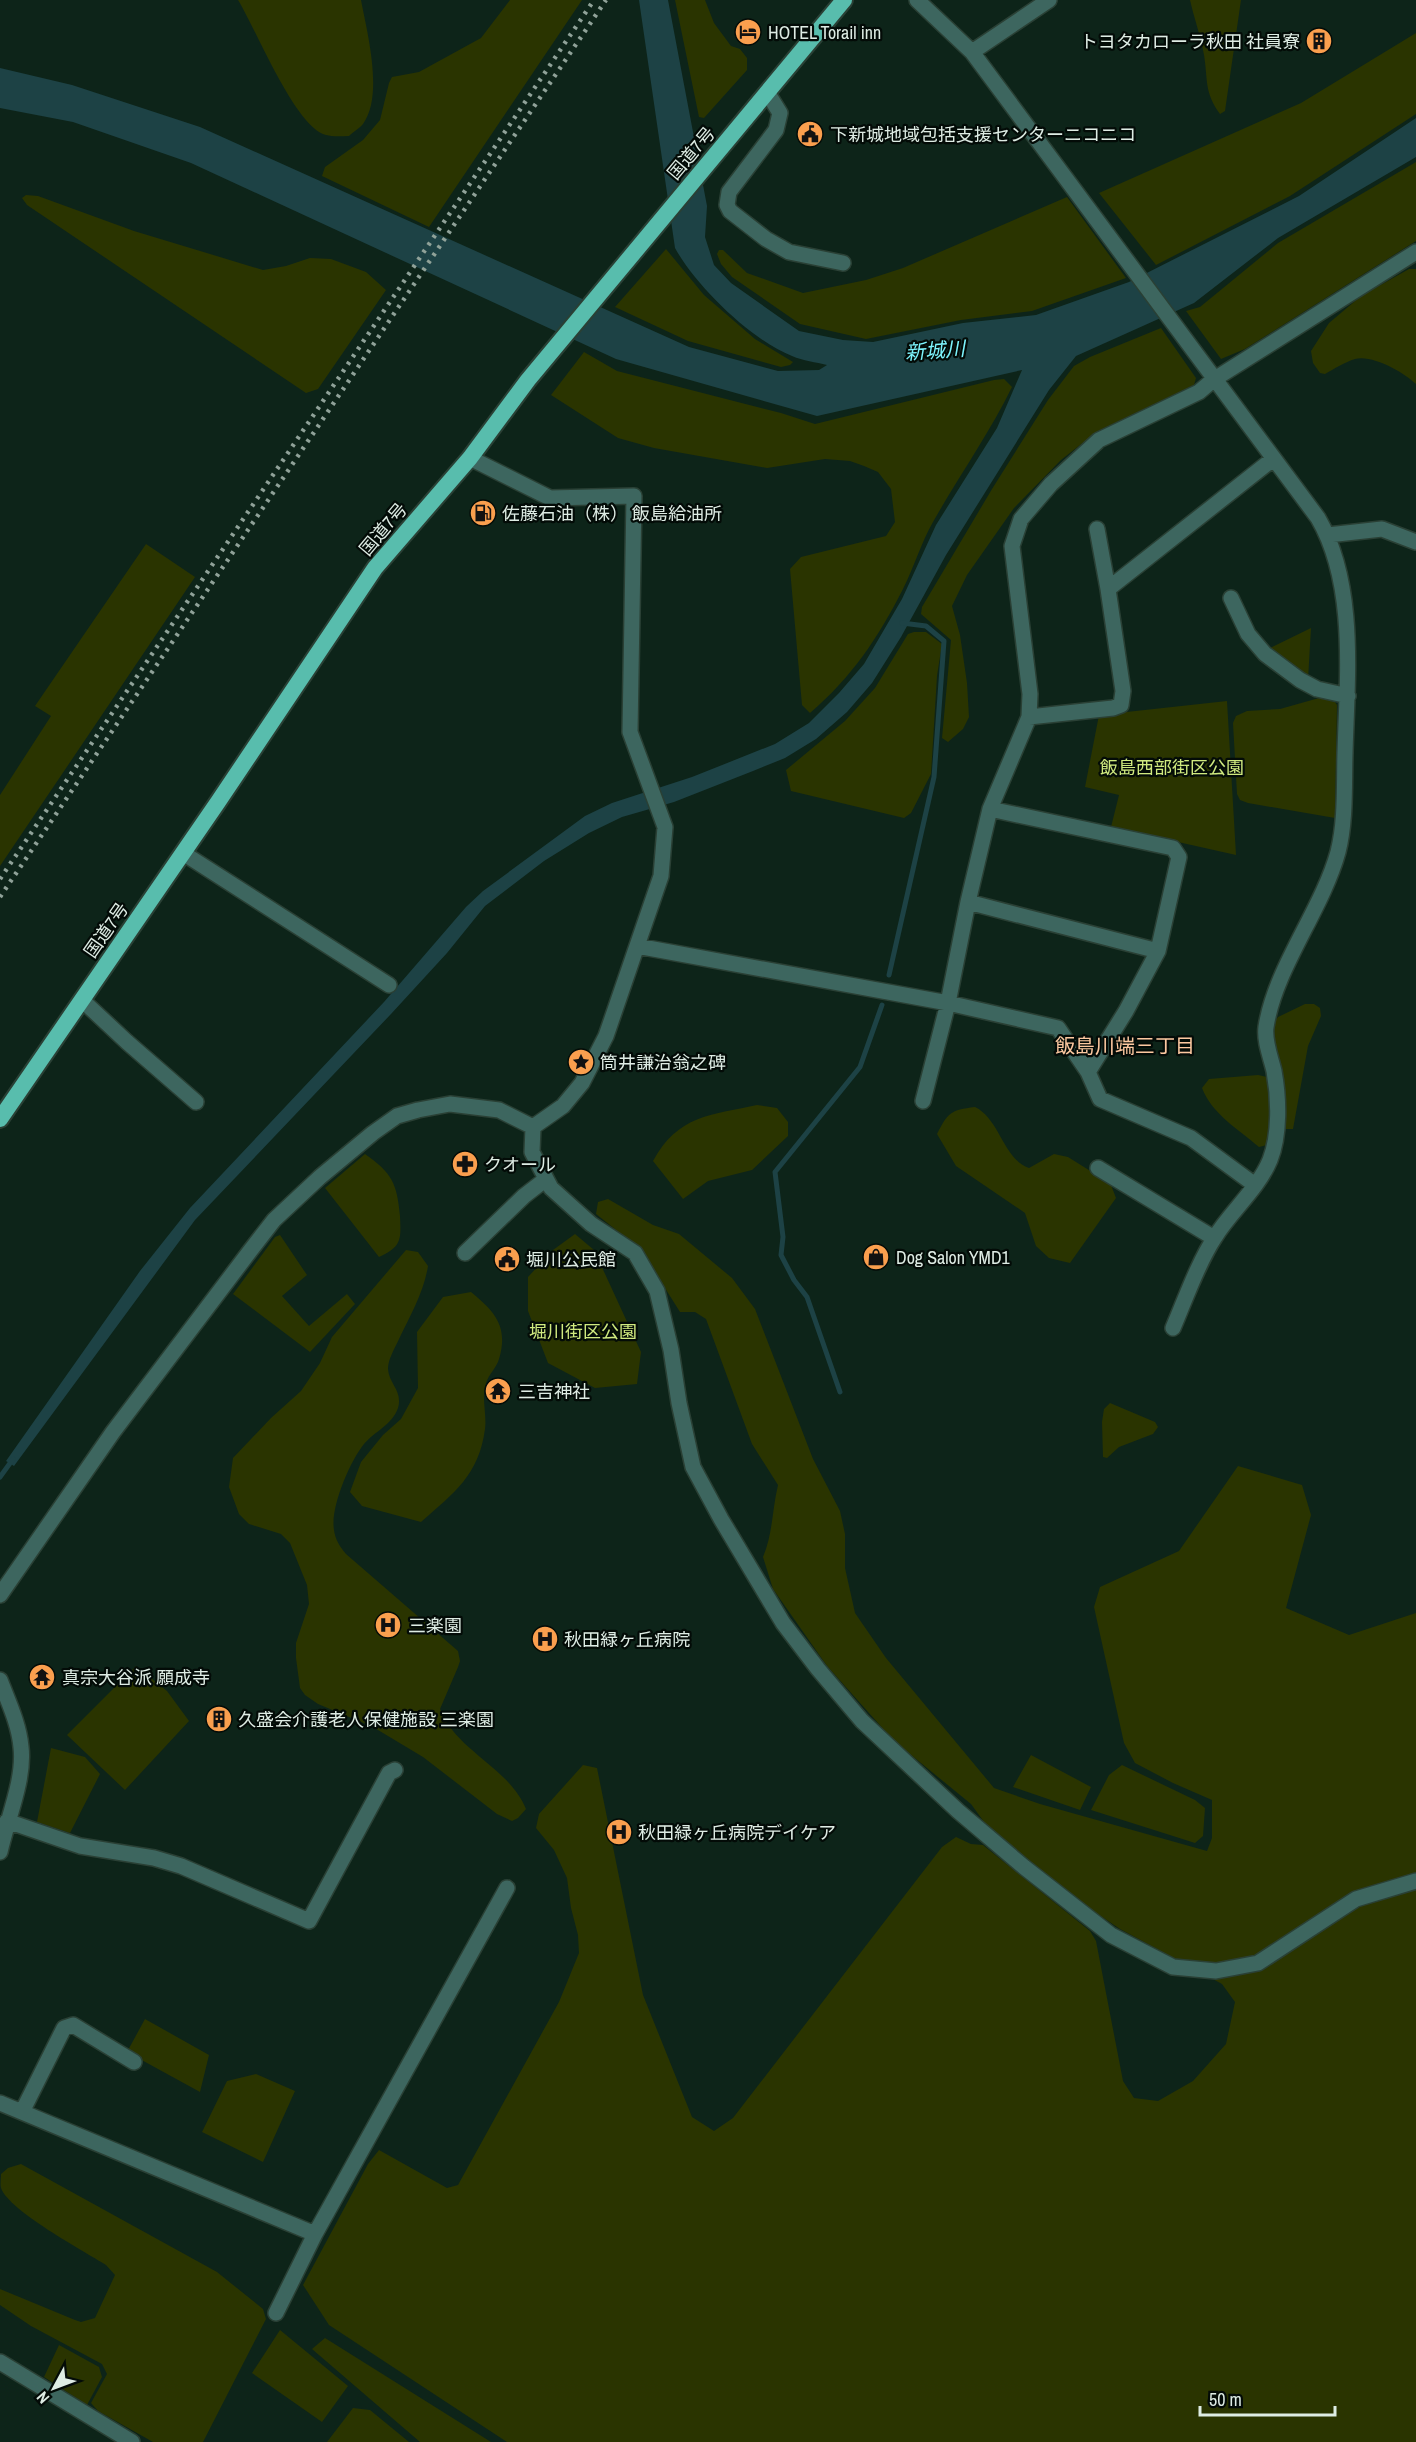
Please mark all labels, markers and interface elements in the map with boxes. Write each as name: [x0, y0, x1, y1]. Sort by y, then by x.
hotel icon: HOTEL Torail inn: [733, 17, 763, 47]
place label: HOTEL Torail inn: [768, 20, 881, 45]
building icon: トヨタカローラ秋田 社員寮: [1304, 26, 1334, 56]
place label: トヨタカローラ秋田 社員寮: [1080, 29, 1300, 54]
public building icon: 下新城地域包括支援センターニコニコ: [795, 119, 825, 149]
street label: 国道7号: [661, 121, 721, 185]
place label: 下新城地域包括支援センターニコニコ: [830, 122, 1136, 147]
water label: 新城川: [904, 334, 968, 366]
street label: 国道7号: [353, 497, 413, 561]
fuel station icon: 佐藤石油（株） 飯島給油所: [468, 498, 498, 528]
place label: 佐藤石油（株） 飯島給油所: [502, 501, 722, 526]
park label: 飯島西部街区公園: [1100, 755, 1244, 780]
street label: 国道7号: [78, 897, 134, 963]
district label: 飯島川端三丁目: [1055, 1032, 1195, 1059]
place icon: 筒井謙治翁之碑: [566, 1047, 596, 1077]
place label: 筒井謙治翁之碑: [600, 1050, 726, 1075]
pharmacy icon: クオール: [450, 1149, 480, 1179]
place label: クオール: [484, 1152, 556, 1177]
shop icon: Dog Salon YMD1: [861, 1242, 891, 1272]
public building icon: 堀川公民館: [492, 1244, 522, 1274]
place label: Dog Salon YMD1: [896, 1245, 1011, 1270]
place label: 堀川公民館: [526, 1247, 616, 1272]
park label: 堀川街区公園: [529, 1319, 637, 1344]
temple icon: 三吉神社: [483, 1376, 513, 1406]
place label: 三吉神社: [518, 1379, 590, 1404]
hospital icon: 三楽園: [373, 1610, 403, 1640]
place label: 三楽園: [408, 1613, 462, 1638]
hospital icon: 秋田緑ヶ丘病院: [530, 1624, 560, 1654]
place label: 秋田緑ヶ丘病院: [564, 1627, 690, 1652]
temple icon: 真宗大谷派 願成寺: [27, 1662, 57, 1692]
place label: 真宗大谷派 願成寺: [62, 1665, 210, 1690]
building icon: 久盛会介護老人保健施設 三楽園: [204, 1704, 234, 1734]
place label: 久盛会介護老人保健施設 三楽園: [238, 1707, 494, 1732]
hospital icon: 秋田緑ヶ丘病院デイケア: [604, 1817, 634, 1847]
place label: 秋田緑ヶ丘病院デイケア: [638, 1820, 836, 1845]
north arrow: [24, 2358, 84, 2418]
scale bar: [1200, 2379, 1335, 2417]
text: N: [31, 2387, 54, 2409]
text: 50 m: [1209, 2387, 1242, 2412]

